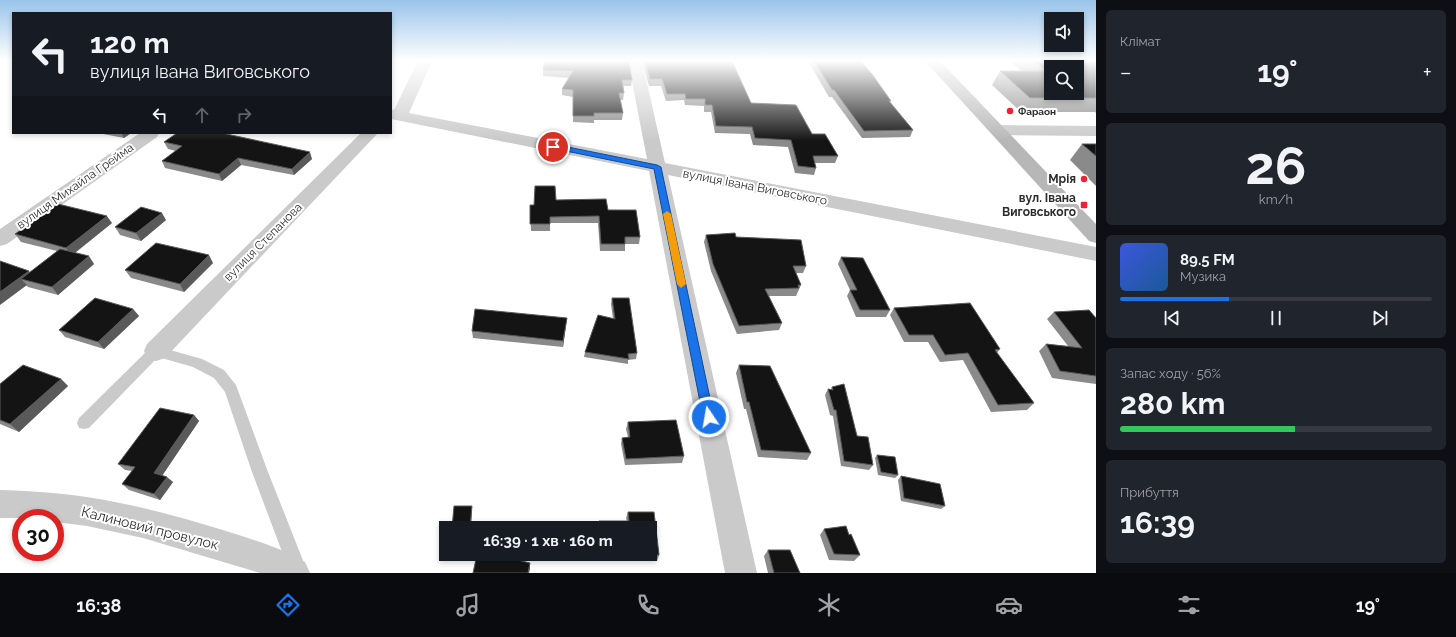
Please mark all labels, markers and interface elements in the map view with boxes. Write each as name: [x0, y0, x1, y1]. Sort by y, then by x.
map controls: [1044, 12, 1084, 100]
button: sound: [1044, 12, 1084, 52]
text: 120 m: [90, 27, 170, 60]
icon: left: [24, 28, 76, 80]
text: Клімат: [1120, 34, 1161, 49]
text: 19°: [1257, 54, 1297, 89]
text: −: [1120, 59, 1132, 85]
text: +: [1423, 59, 1432, 85]
button: search: [1044, 60, 1084, 100]
text: вулиця Івана Виговського: [90, 61, 310, 82]
icon: left: [149, 104, 171, 126]
icon: ahead: [191, 104, 213, 126]
icon: right: [233, 104, 255, 126]
marker: Фараон: [1005, 106, 1015, 116]
place label: Фараон: [1018, 106, 1056, 117]
pin: [536, 130, 570, 164]
text: 26: [1246, 135, 1306, 196]
icon: arrive: [542, 136, 564, 158]
street label: вулиця Михайла Грейма: [14, 140, 136, 232]
street label: вулиця Івана Виговського: [682, 166, 828, 208]
place label: Мрія: [1048, 172, 1076, 186]
marker: Мрія: [1079, 174, 1089, 184]
place label: вул. Івана Виговського: [1002, 191, 1076, 219]
text: km/h: [1259, 192, 1293, 207]
street label: вулиця Степанова: [221, 200, 305, 284]
marker: вул. Івана Виговського: [1079, 200, 1089, 210]
text: 89.5 FM: [1180, 251, 1235, 269]
text: Музика: [1180, 269, 1226, 284]
icon: previous: [1161, 307, 1183, 329]
icon: pause: [1265, 307, 1287, 329]
icon: next: [1369, 307, 1391, 329]
text: Запас ходу · 56%: [1120, 366, 1221, 381]
text: 280 km: [1120, 386, 1225, 421]
position arrow: [688, 396, 730, 438]
text: Прибуття: [1120, 485, 1179, 500]
street label: Калиновий провулок: [80, 503, 220, 553]
text: 16:39: [1120, 505, 1195, 540]
speed limit sign: 30: [12, 509, 64, 561]
text: 16:39 · 1 хв · 160 m: [483, 532, 613, 550]
icon: directions: [274, 591, 302, 619]
icon: music: [454, 591, 482, 619]
icon: phone: [634, 591, 662, 619]
icon: climate: [815, 591, 843, 619]
icon: car: [995, 591, 1023, 619]
icon: filters: [1175, 591, 1203, 619]
text: 16:38: [76, 595, 121, 616]
text: 19°: [1356, 595, 1380, 616]

